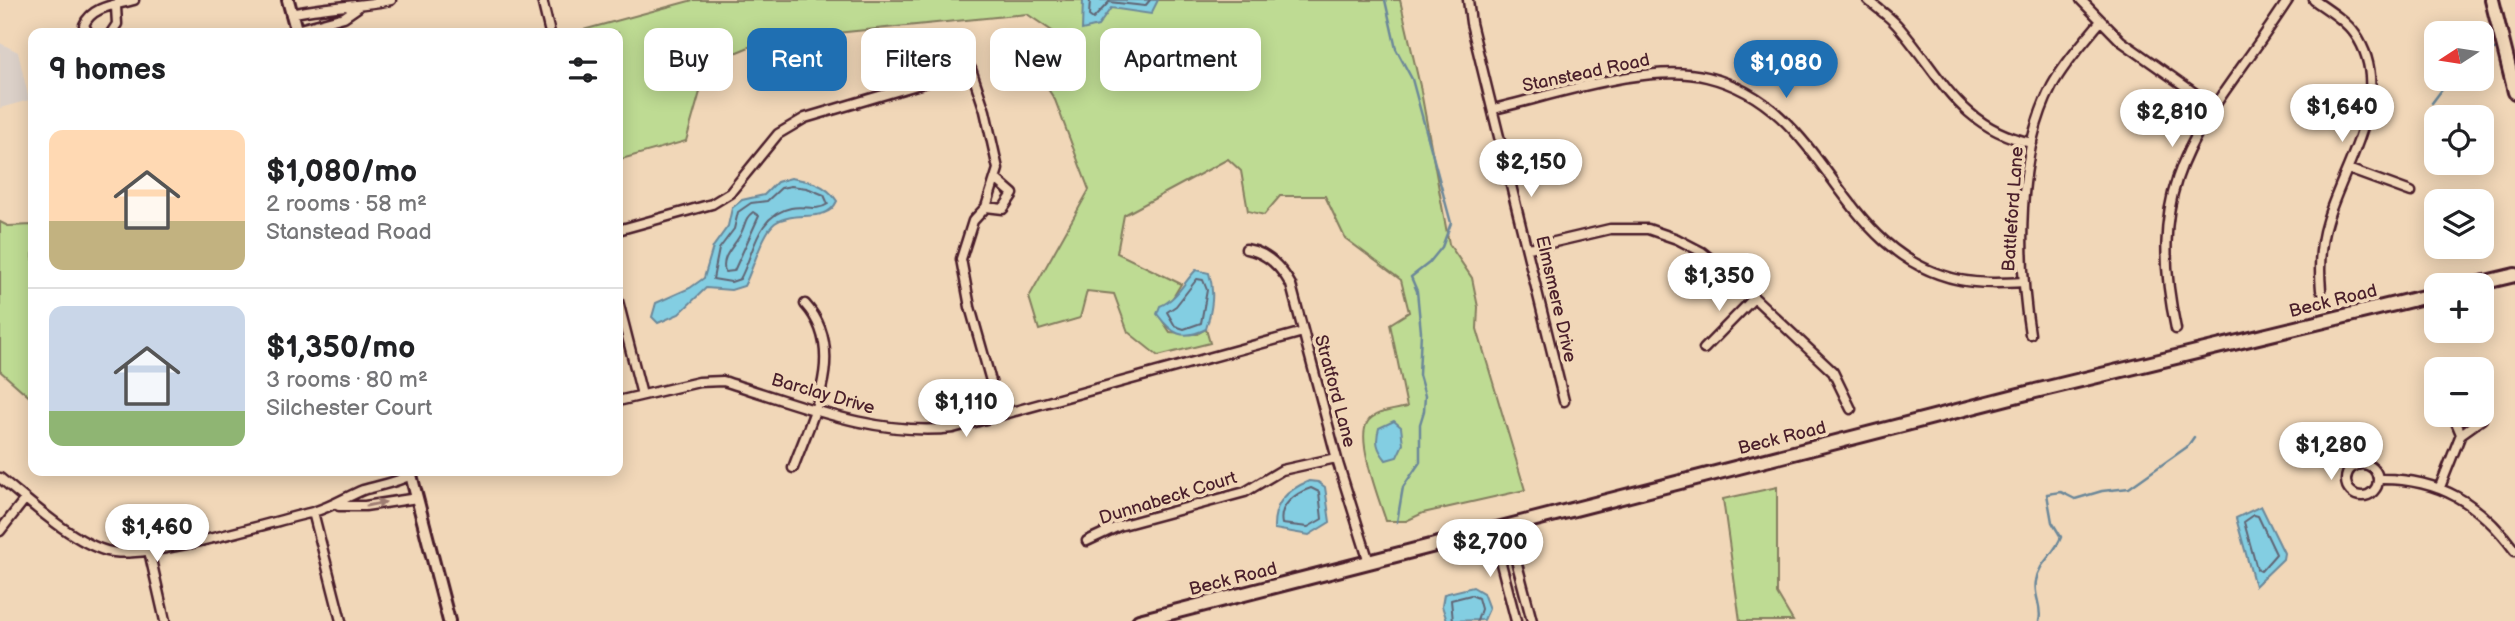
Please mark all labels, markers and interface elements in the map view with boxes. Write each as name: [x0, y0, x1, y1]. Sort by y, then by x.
north arrow: [2424, 21, 2494, 91]
map controls: [2424, 21, 2494, 427]
chip: Buy: [644, 28, 733, 91]
chip: Rent: [747, 28, 847, 91]
chip: Filters: [861, 28, 976, 91]
chip: New: [990, 28, 1086, 91]
chip: Apartment: [1100, 28, 1261, 91]
pin: $1,080: [1729, 41, 1843, 100]
street label: Stanstead Road: [1520, 49, 1652, 97]
text: $1,080: [1750, 49, 1822, 77]
icon: filters: [564, 51, 602, 89]
text: 9 homes: [49, 52, 166, 88]
pin: $1,640: [2285, 85, 2399, 144]
pin: $2,810: [2115, 90, 2229, 149]
text: $1,640: [2306, 93, 2378, 121]
text: $2,810: [2136, 98, 2208, 126]
button: locate: [2424, 105, 2494, 175]
pin: $2,150: [1474, 140, 1588, 199]
street label: Battleford Lane: [1998, 145, 2028, 272]
text: $2,150: [1495, 148, 1567, 176]
text: $1,080/mo: [266, 154, 417, 190]
icon: home: [105, 158, 189, 242]
button: layers: [2424, 189, 2494, 259]
text: 2 rooms · 58 m²: [266, 190, 427, 218]
text: Stanstead Road: [266, 218, 432, 246]
street label: Elmsmere Drive: [1531, 234, 1581, 365]
pin: $1,350: [1662, 254, 1776, 313]
text: $1,350: [1684, 262, 1754, 290]
button: +: [2424, 273, 2494, 343]
street label: Beck Road: [2287, 280, 2379, 322]
text: $1,350/mo: [266, 330, 415, 366]
street label: Stratford Lane: [1310, 332, 1360, 450]
icon: home: [105, 334, 189, 418]
button: −: [2424, 357, 2494, 427]
text: 3 rooms · 80 m²: [266, 366, 428, 394]
street label: Barclay Drive: [769, 369, 877, 419]
pin: $1,110: [909, 380, 1023, 439]
text: $1,110: [934, 388, 998, 416]
text: Silchester Court: [266, 394, 432, 422]
street label: Beck Road: [1736, 417, 1828, 459]
pin: $1,280: [2274, 422, 2388, 482]
text: $1,280: [2295, 431, 2367, 459]
street label: Dunnabeck Court: [1097, 467, 1240, 529]
one-way arrow: [365, 498, 387, 509]
pin: $1,460: [100, 504, 214, 564]
text: $1,460: [121, 513, 193, 541]
pin: $2,700: [1433, 520, 1547, 579]
text: $2,700: [1452, 528, 1528, 556]
street label: Beck Road: [1187, 558, 1279, 600]

